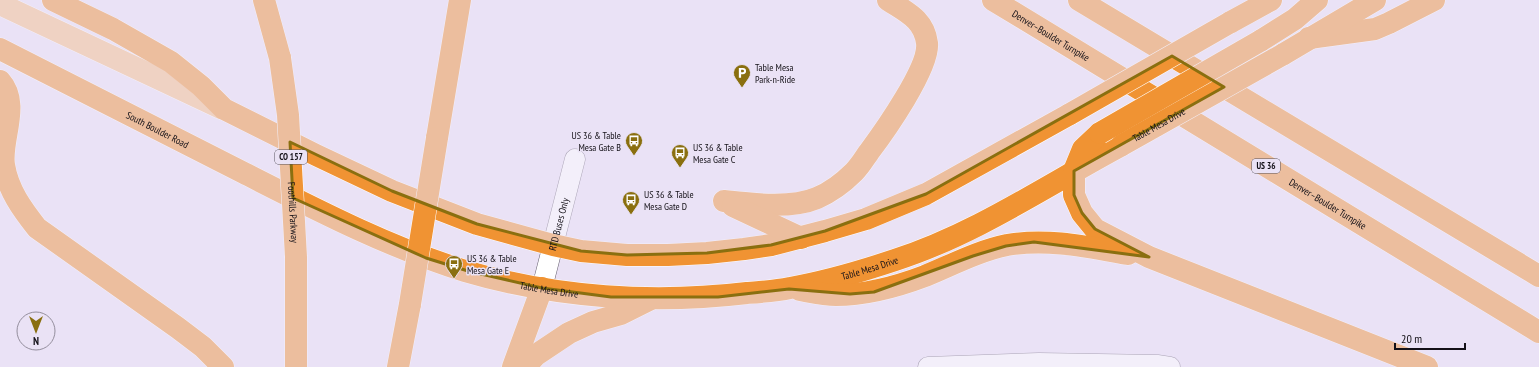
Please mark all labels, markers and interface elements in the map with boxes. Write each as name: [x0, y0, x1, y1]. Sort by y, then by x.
street label: Denver–Boulder Turnpike: [1010, 7, 1092, 64]
place label: Table Mesa Park-n-Ride: [755, 61, 795, 86]
parking icon: Table Mesa Park-n-Ride: [732, 63, 752, 88]
street label: Table Mesa Drive: [1130, 105, 1188, 145]
street label: South Boulder Road: [124, 109, 191, 151]
place label: US 36 & Table Mesa Gate B: [571, 129, 621, 154]
bus stop icon: US 36 & Table Mesa Gate B: [624, 131, 644, 156]
place label: US 36 & Table Mesa Gate C: [693, 141, 743, 166]
bus stop icon: US 36 & Table Mesa Gate C: [670, 143, 690, 168]
road number: CO 157: [275, 150, 307, 164]
road number: US 36: [1252, 159, 1280, 173]
street label: Denver–Boulder Turnpike: [1287, 176, 1369, 233]
street label: Foothills Parkway: [285, 182, 301, 243]
place label: US 36 & Table Mesa Gate D: [644, 188, 694, 213]
bus stop icon: US 36 & Table Mesa Gate D: [621, 190, 641, 215]
street label: RTD Buses Only: [546, 196, 572, 252]
place label: US 36 & Table Mesa Gate E: [467, 252, 517, 277]
street label: Table Mesa Drive: [840, 253, 900, 283]
bus stop icon: US 36 & Table Mesa Gate E: [444, 254, 464, 279]
street label: Table Mesa Drive: [519, 279, 579, 301]
north arrow: [16, 311, 56, 351]
scale bar: [1395, 325, 1465, 351]
text: 20 m: [1401, 331, 1422, 346]
text: N: [33, 334, 39, 348]

